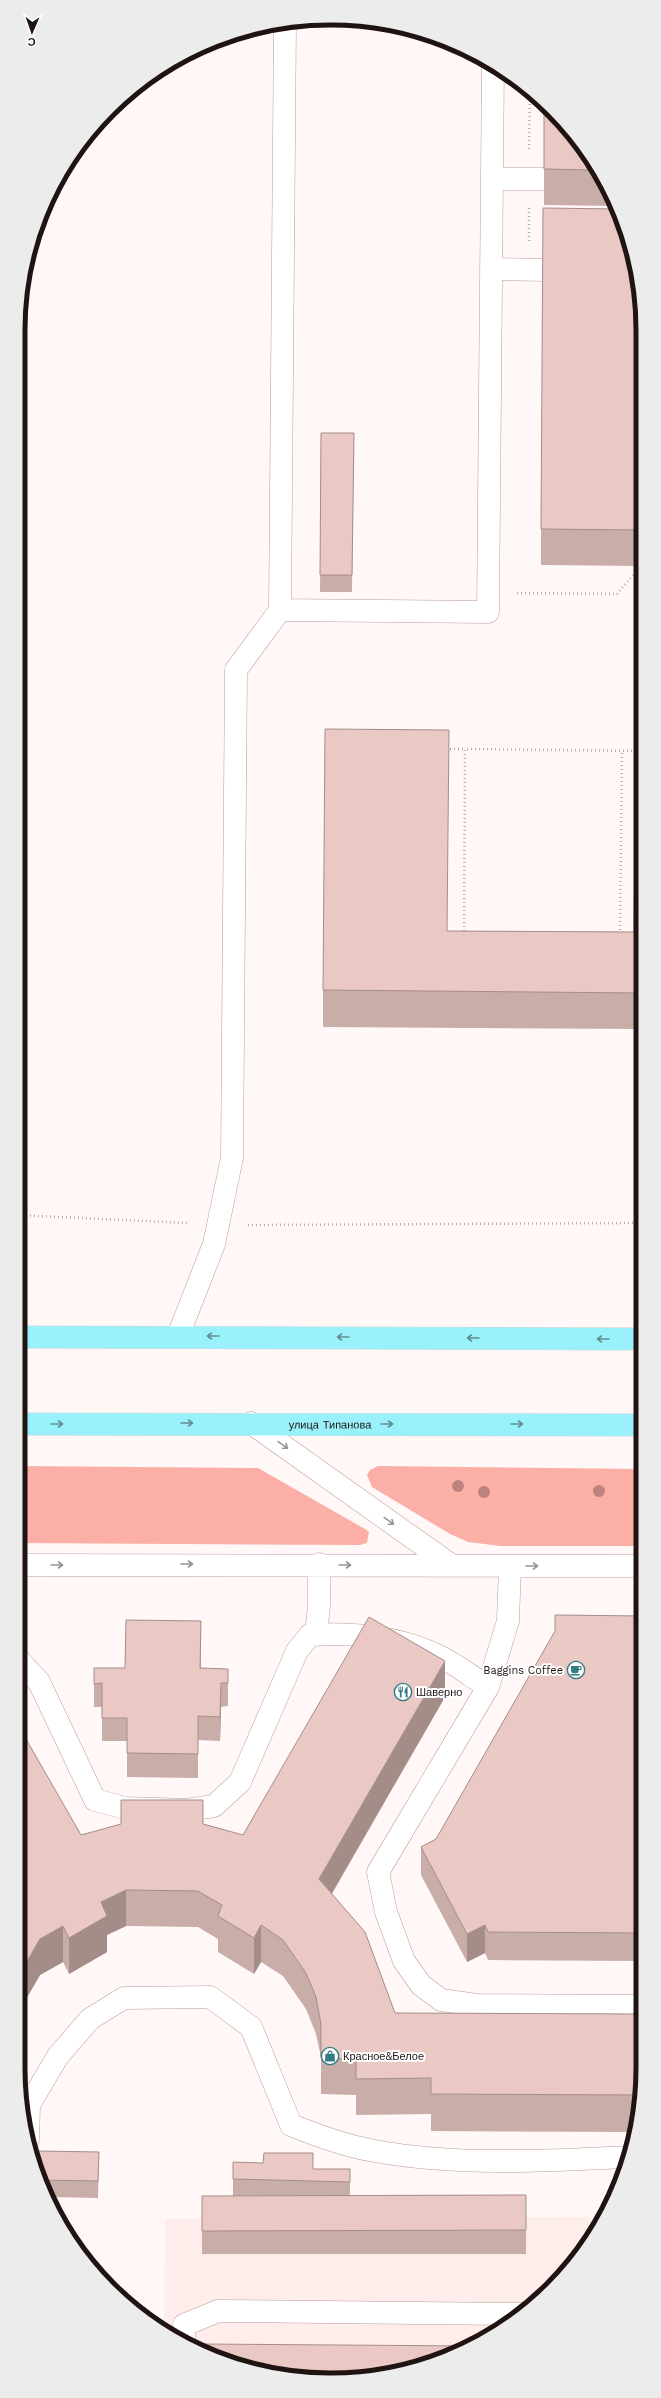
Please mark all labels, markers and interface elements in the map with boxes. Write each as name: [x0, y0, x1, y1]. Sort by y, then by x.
north arrow: [12, 12, 52, 52]
text: С: [27, 35, 36, 48]
one-way arrow: [207, 1332, 220, 1340]
one-way arrow: [337, 1333, 350, 1341]
one-way arrow: [467, 1334, 480, 1342]
one-way arrow: [597, 1335, 610, 1343]
street label: улица Типанова: [289, 1418, 372, 1431]
one-way arrow: [180, 1419, 193, 1427]
one-way arrow: [50, 1420, 63, 1428]
one-way arrow: [380, 1420, 393, 1428]
one-way arrow: [510, 1420, 523, 1428]
one-way arrow: [277, 1441, 288, 1450]
one-way arrow: [383, 1517, 394, 1525]
one-way arrow: [180, 1560, 193, 1568]
one-way arrow: [50, 1561, 63, 1569]
one-way arrow: [338, 1561, 351, 1569]
one-way arrow: [525, 1562, 538, 1570]
cafe icon: Baggins Coffee: [566, 1660, 586, 1680]
place label: Baggins Coffee: [483, 1664, 563, 1677]
restaurant icon: Шаверно: [393, 1682, 413, 1702]
place label: Шаверно: [416, 1686, 462, 1699]
shop icon: Красное&Белое: [320, 2046, 340, 2066]
place label: Красное&Белое: [343, 2050, 424, 2063]

